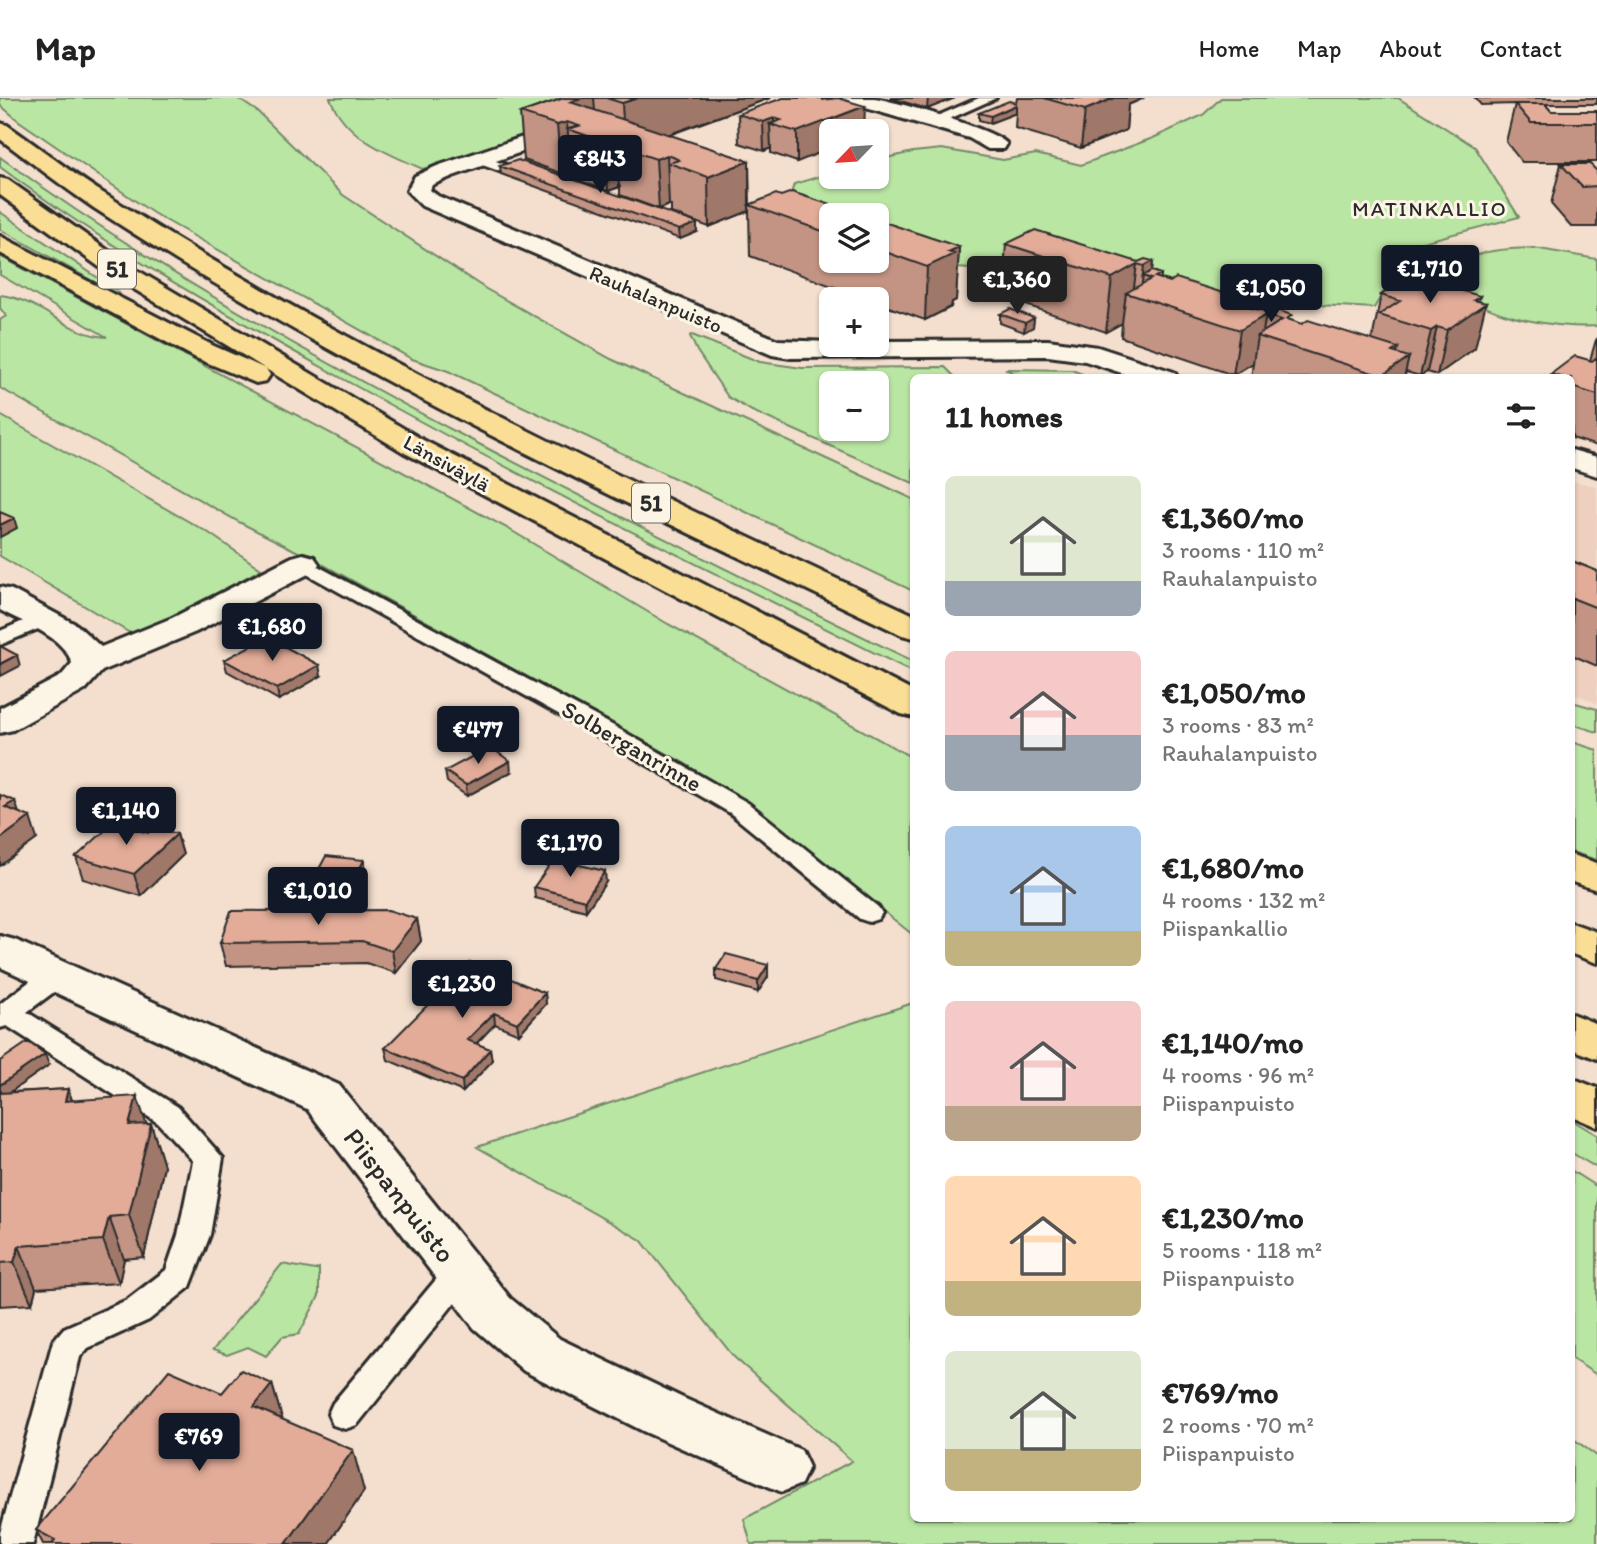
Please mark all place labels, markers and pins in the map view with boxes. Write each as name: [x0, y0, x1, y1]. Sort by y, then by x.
pin: €843: [559, 136, 641, 195]
pin: €1,710: [1373, 246, 1487, 305]
pin: €1,360: [960, 256, 1074, 316]
pin: €1,050: [1214, 264, 1328, 324]
pin: €1,680: [215, 603, 329, 663]
pin: €477: [437, 706, 519, 766]
pin: €1,140: [69, 788, 183, 847]
pin: €1,170: [513, 820, 627, 879]
pin: €1,010: [261, 868, 375, 927]
pin: €1,230: [405, 960, 519, 1020]
pin: €769: [158, 1414, 240, 1473]

